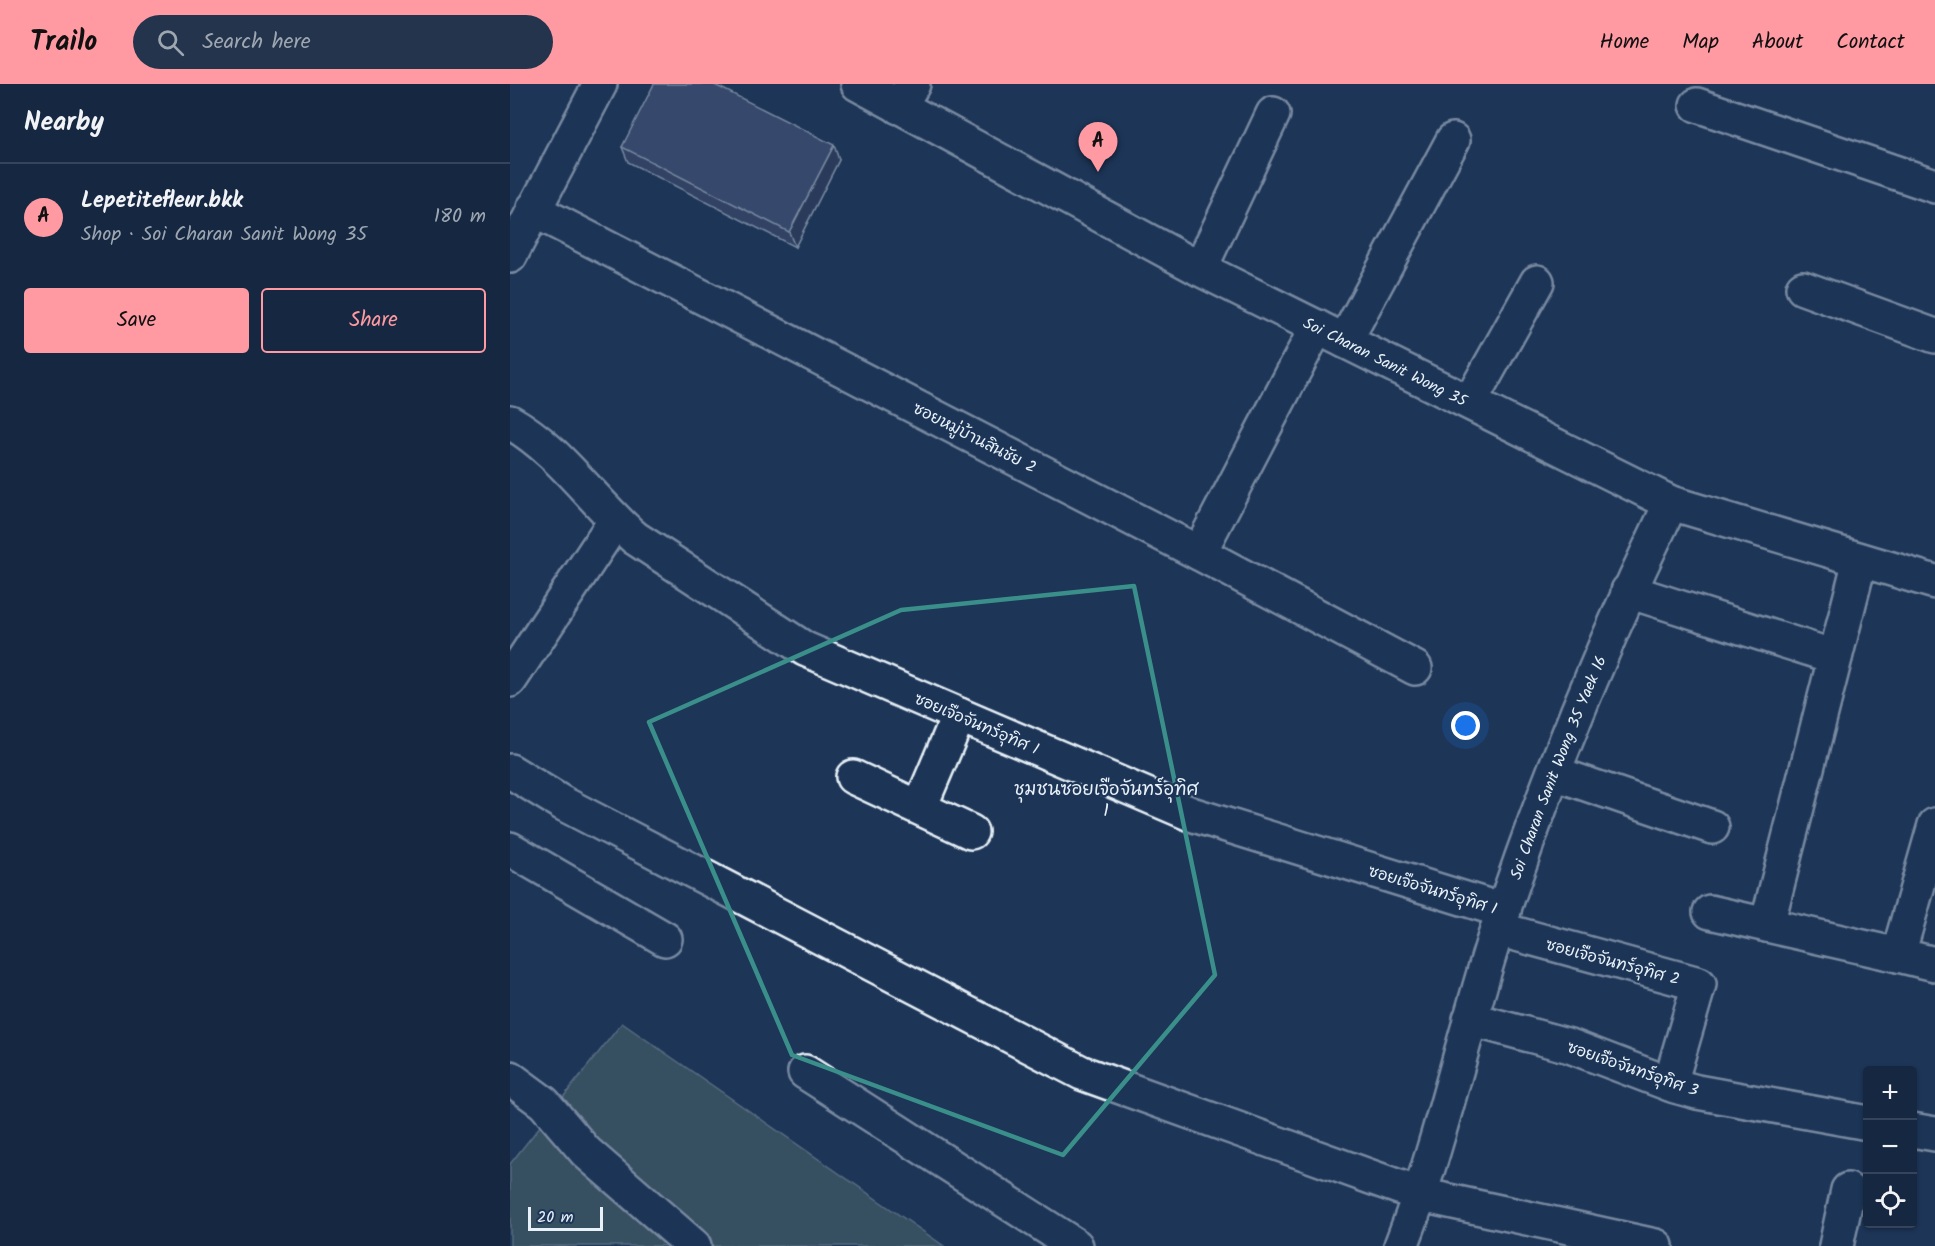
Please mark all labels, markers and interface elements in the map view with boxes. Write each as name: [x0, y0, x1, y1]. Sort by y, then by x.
search box: [133, 15, 553, 69]
text: Trailo: [30, 20, 97, 65]
text: Search here: [202, 25, 311, 60]
icon: search: [154, 26, 187, 59]
text: Home: [1600, 26, 1649, 59]
text: Map: [1682, 26, 1719, 59]
text: About: [1752, 26, 1803, 59]
text: Contact: [1836, 26, 1905, 59]
text: Nearby: [24, 102, 104, 144]
pin: A: [1078, 122, 1118, 172]
text: Lepetitefleur.bkk: [81, 184, 243, 219]
text: A: [37, 201, 50, 233]
text: 180 m: [434, 201, 486, 233]
text: Shop · Soi Charan Sanit Wong 35: [81, 219, 367, 251]
button: Save: [24, 288, 249, 353]
button: Share: [261, 288, 486, 353]
street label: Soi Charan Sanit Wong 35: [1298, 311, 1473, 414]
street label: ซอยหมู่บ้านสินชัย 2: [908, 396, 1041, 480]
street label: Soi Charan Sanit Wong 35 Yaek 16: [1504, 652, 1614, 883]
street label: ซอยเจือจันทร์อุทิศ 1: [910, 687, 1043, 762]
your location: [1451, 711, 1480, 740]
district label: ชุมชนซอยเจือจันทร์อุทิศ 1: [1014, 776, 1200, 826]
street label: ซอยเจือจันทร์อุทิศ 1: [1365, 859, 1500, 922]
street label: ซอยเจือจันทร์อุทิศ 2: [1543, 933, 1682, 992]
street label: ซอยเจือจันทร์อุทิศ 3: [1563, 1035, 1702, 1104]
map controls: [1863, 1066, 1917, 1228]
button: +: [1863, 1066, 1917, 1120]
button: −: [1863, 1120, 1917, 1174]
button: locate: [1863, 1174, 1917, 1228]
scale bar: [528, 1204, 603, 1232]
text: 20 m: [537, 1205, 573, 1230]

